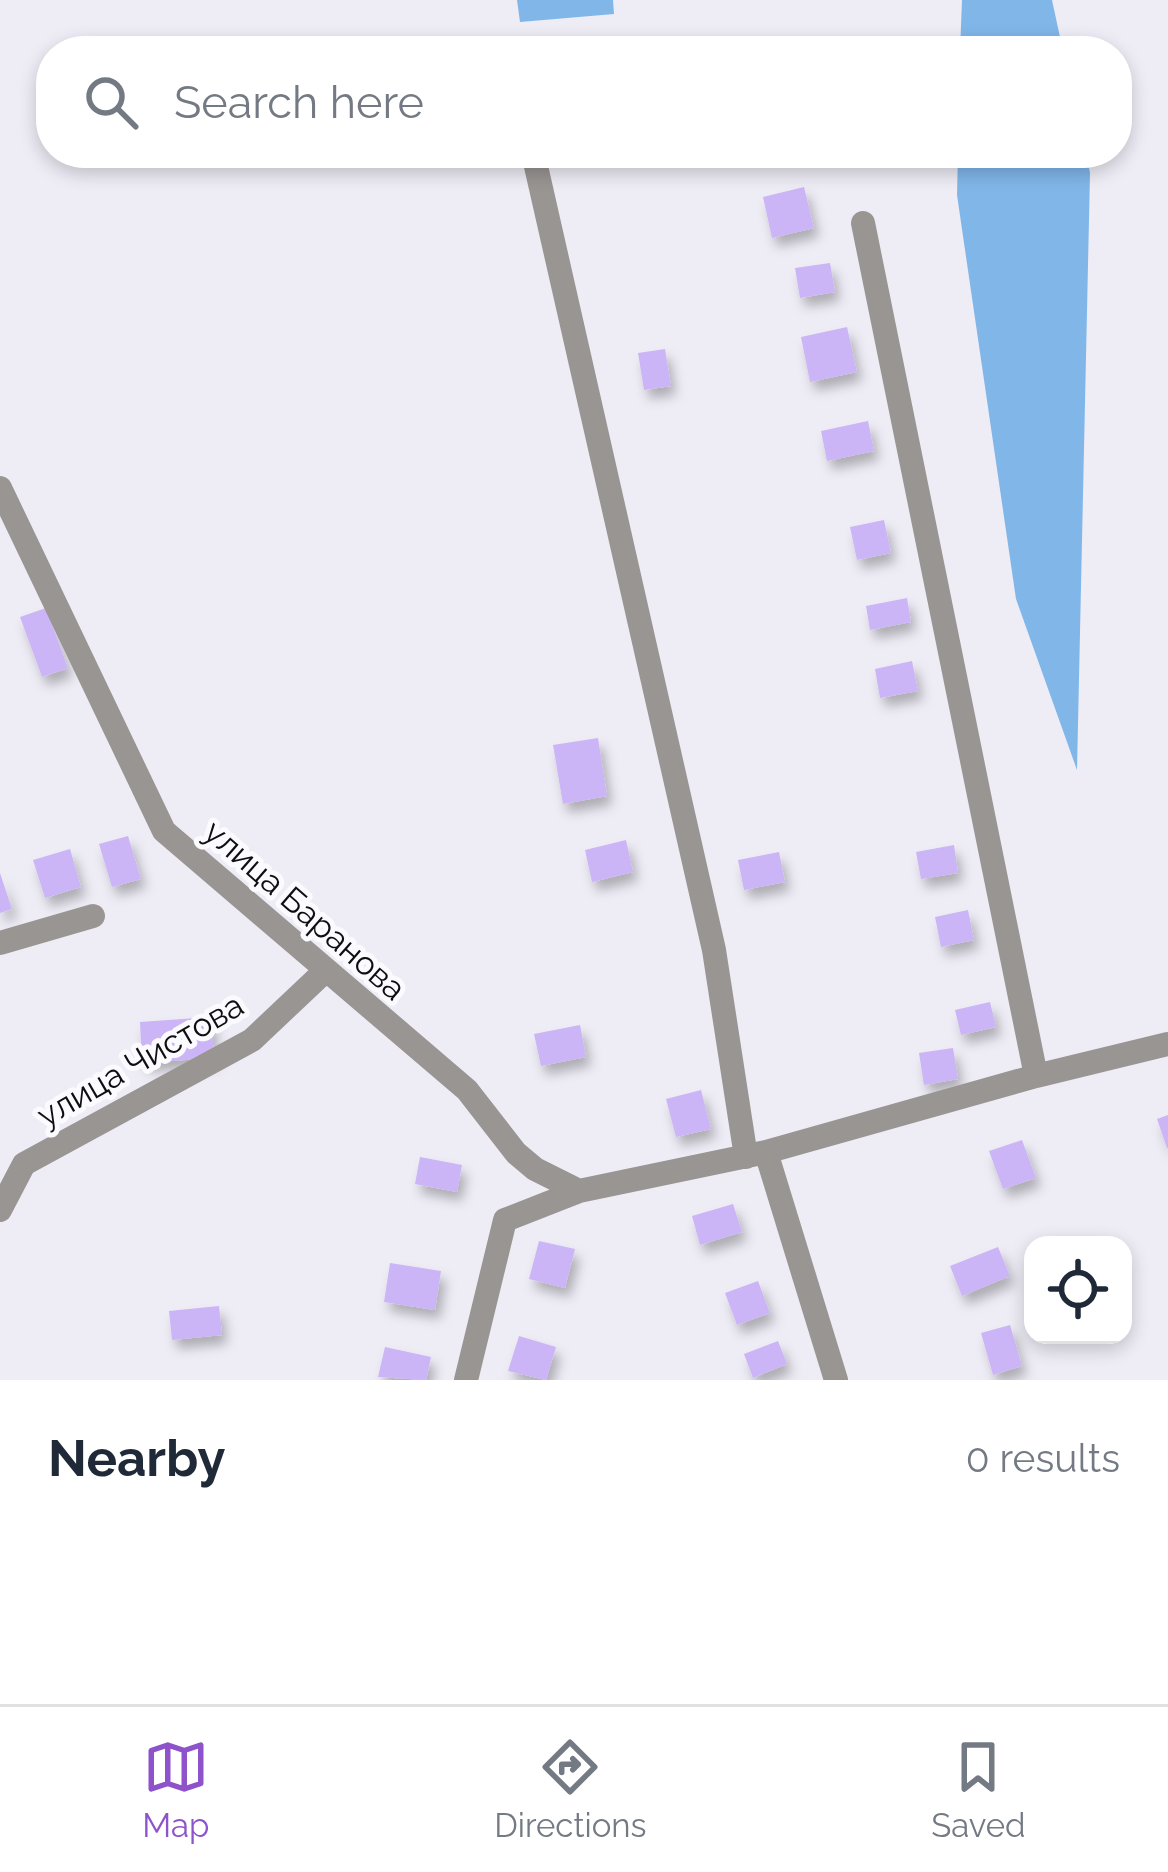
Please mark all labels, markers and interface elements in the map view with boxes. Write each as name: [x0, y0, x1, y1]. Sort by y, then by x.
search box: [36, 36, 1132, 168]
icon: search: [78, 69, 144, 135]
text: Search here: [174, 76, 424, 129]
street label: улица Баранова: [196, 812, 414, 1008]
street label: улица Чистова: [30, 985, 250, 1135]
map controls: [1024, 1236, 1132, 1344]
button: locate: [1024, 1236, 1132, 1344]
text: Nearby: [48, 1428, 225, 1488]
text: 0 results: [966, 1435, 1120, 1481]
tab: Map: [142, 1734, 209, 1845]
tab: Directions: [494, 1734, 647, 1845]
tab: Saved: [931, 1734, 1026, 1845]

